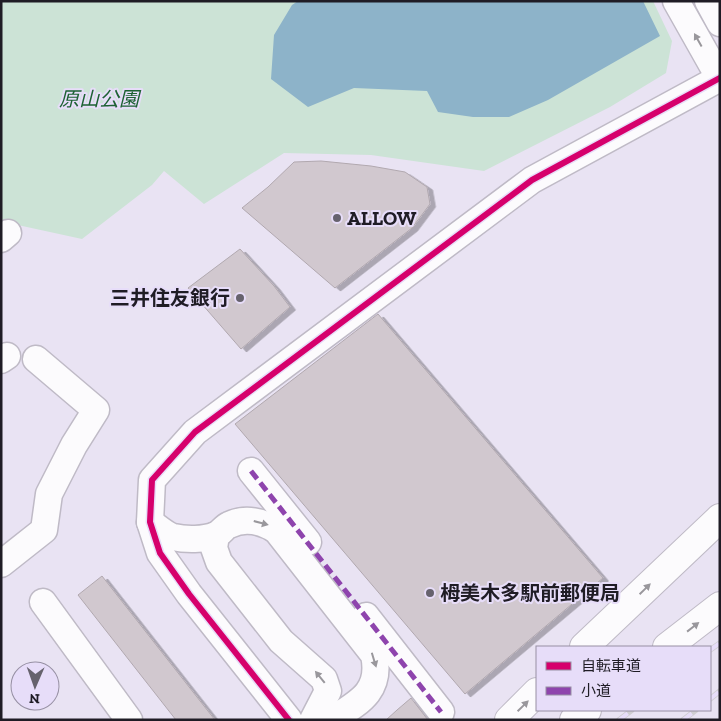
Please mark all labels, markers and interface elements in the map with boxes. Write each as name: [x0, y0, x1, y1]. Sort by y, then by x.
one-way arrow: [694, 33, 702, 47]
park label: 原山公園: [59, 87, 142, 111]
place label: ALLOW: [347, 206, 417, 230]
marker: ALLOW: [331, 212, 343, 224]
place label: 三井住友銀行: [110, 286, 230, 310]
marker: 三井住友銀行: [234, 292, 246, 304]
one-way arrow: [254, 520, 269, 528]
place label: 栂美木多駅前郵便局: [440, 581, 620, 605]
one-way arrow: [639, 583, 651, 595]
marker: 栂美木多駅前郵便局: [424, 587, 436, 599]
one-way arrow: [687, 621, 700, 632]
legend: [536, 646, 711, 711]
one-way arrow: [370, 652, 378, 667]
text: 自転車道: [581, 657, 641, 675]
north arrow: [10, 661, 60, 711]
one-way arrow: [315, 671, 325, 684]
text: 小道: [581, 682, 611, 700]
text: N: [29, 690, 40, 707]
one-way arrow: [517, 700, 529, 712]

